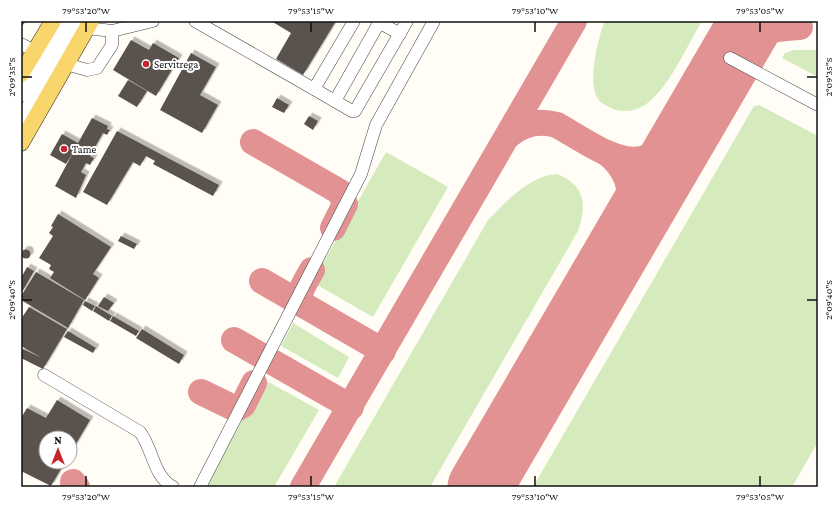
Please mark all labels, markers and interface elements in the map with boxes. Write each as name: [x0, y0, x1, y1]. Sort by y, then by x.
text: 79°53'20"W: [62, 5, 111, 16]
text: 79°53'15"W: [288, 5, 335, 16]
text: 79°53'10"W: [512, 5, 559, 16]
text: 79°53'05"W: [736, 5, 785, 16]
text: 2°09'35"S: [6, 57, 17, 97]
text: 2°09'35"S: [823, 57, 834, 97]
place label: Servitrega: [154, 58, 198, 71]
marker: Servitrega: [141, 59, 151, 69]
place label: Tame: [72, 143, 97, 155]
marker: Tame: [59, 144, 69, 154]
text: 2°09'40"S: [6, 280, 17, 320]
text: 2°09'40"S: [823, 280, 834, 320]
north arrow: [38, 430, 78, 470]
text: N: [54, 434, 62, 446]
text: 79°53'20"W: [62, 491, 111, 502]
text: 79°53'15"W: [288, 491, 335, 502]
text: 79°53'10"W: [512, 491, 559, 502]
text: 79°53'05"W: [736, 491, 785, 502]

